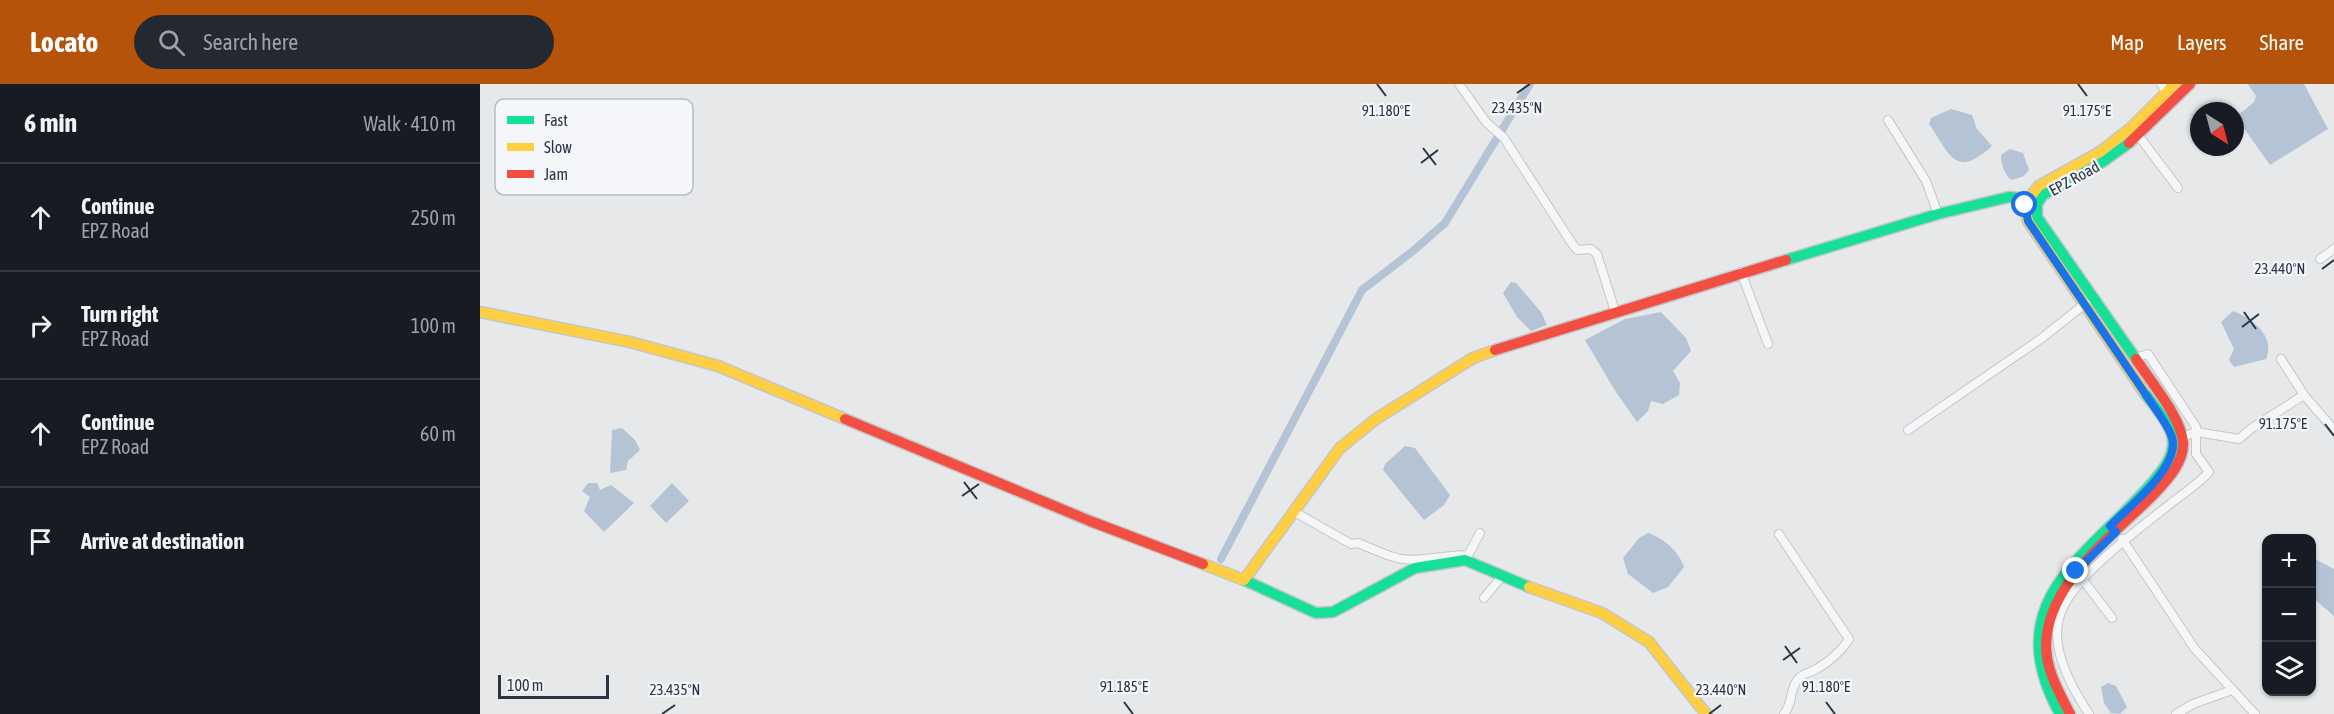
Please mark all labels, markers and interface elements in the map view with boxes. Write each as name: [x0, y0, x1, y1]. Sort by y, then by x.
search box: [134, 15, 554, 69]
text: Locato: [30, 26, 98, 58]
icon: search: [155, 26, 188, 59]
text: Search here: [203, 29, 298, 55]
text: Map: [2110, 30, 2144, 54]
text: Layers: [2177, 30, 2227, 54]
text: Share: [2260, 30, 2304, 54]
legend: [495, 99, 693, 195]
text: 23.435°N: [1492, 99, 1542, 116]
text: 91.180°E: [1362, 102, 1411, 119]
text: 91.175°E: [2063, 102, 2112, 119]
north arrow: [2190, 102, 2244, 156]
text: 6 min: [24, 108, 77, 138]
text: Fast: [544, 111, 568, 129]
text: Walk · 410 m: [364, 112, 456, 135]
text: Slow: [544, 138, 572, 156]
street label: EPZ Road: [2046, 157, 2102, 199]
text: Jam: [544, 165, 568, 183]
route start: [2011, 191, 2037, 217]
text: Continue: [81, 193, 155, 219]
icon: ahead: [24, 201, 57, 234]
text: 250 m: [411, 206, 456, 229]
text: EPZ Road: [81, 219, 149, 242]
text: 23.440°N: [2255, 260, 2305, 277]
text: Turn right: [81, 301, 158, 327]
icon: right: [24, 309, 57, 342]
text: 100 m: [411, 314, 456, 337]
text: EPZ Road: [81, 327, 149, 350]
text: Continue: [81, 409, 155, 435]
text: 91.175°E: [2259, 415, 2308, 432]
icon: ahead: [24, 417, 57, 450]
text: 60 m: [420, 422, 456, 445]
text: EPZ Road: [81, 435, 149, 458]
icon: arrive: [24, 525, 57, 558]
text: Arrive at destination: [81, 528, 244, 554]
map controls: [2262, 534, 2316, 696]
button: +: [2262, 534, 2316, 588]
route end: [2062, 557, 2088, 583]
button: −: [2262, 588, 2316, 642]
button: layers: [2262, 642, 2316, 696]
scale bar: [498, 672, 609, 700]
text: 100 m: [507, 676, 543, 694]
text: 91.185°E: [1100, 678, 1149, 695]
text: 91.180°E: [1802, 678, 1851, 695]
text: 23.435°N: [650, 681, 700, 698]
text: 23.440°N: [1696, 681, 1746, 698]

